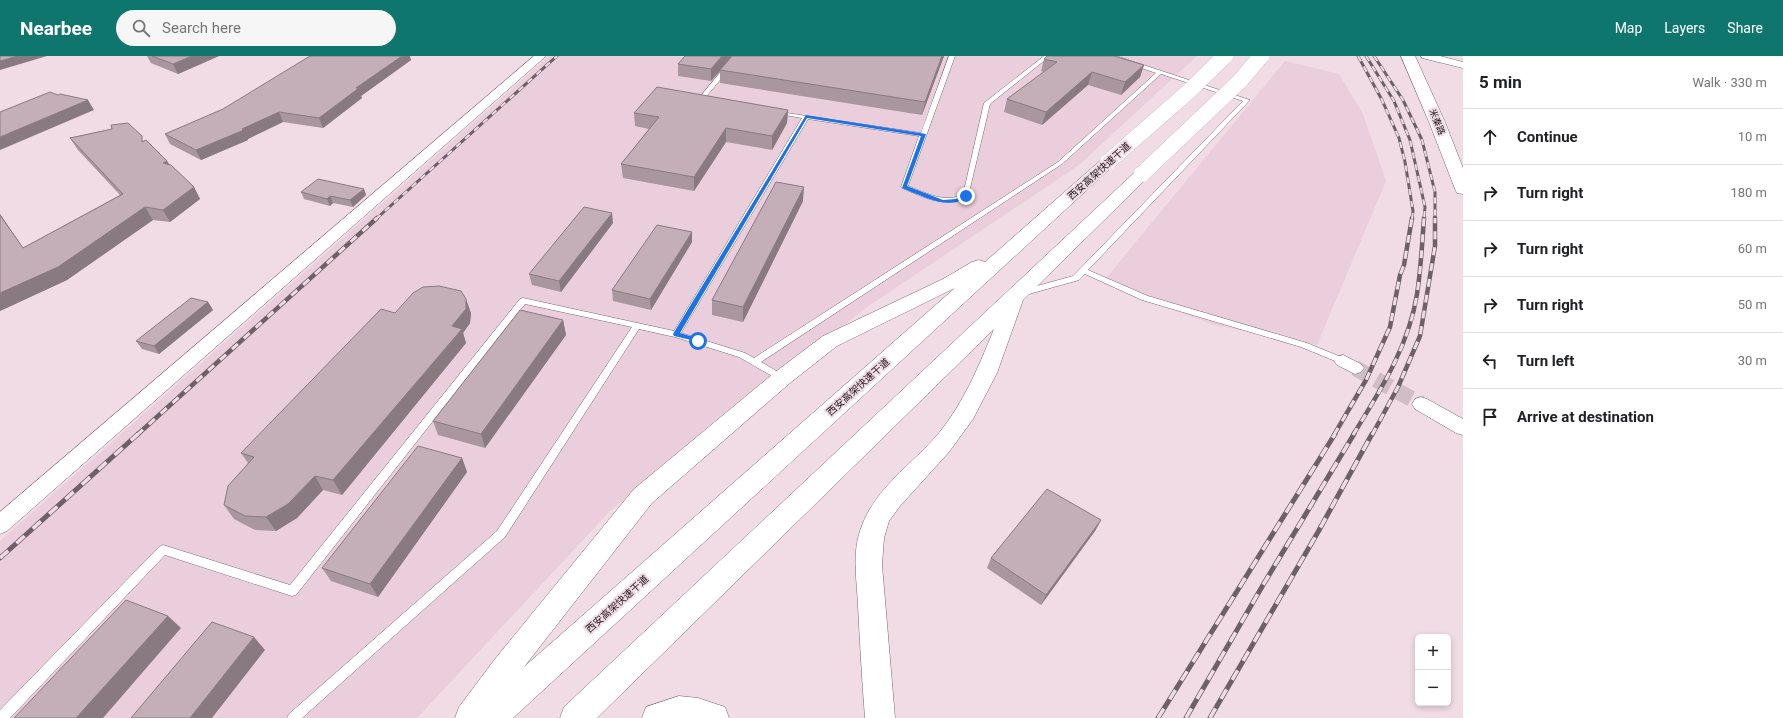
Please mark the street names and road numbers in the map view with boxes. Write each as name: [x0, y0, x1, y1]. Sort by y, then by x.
street label: 米秦路: [1427, 108, 1447, 136]
street label: 西安高架快速干道: [1066, 140, 1132, 202]
street label: 西安高架快速干道: [825, 356, 891, 418]
street label: 西安高架快速干道: [584, 573, 650, 635]

